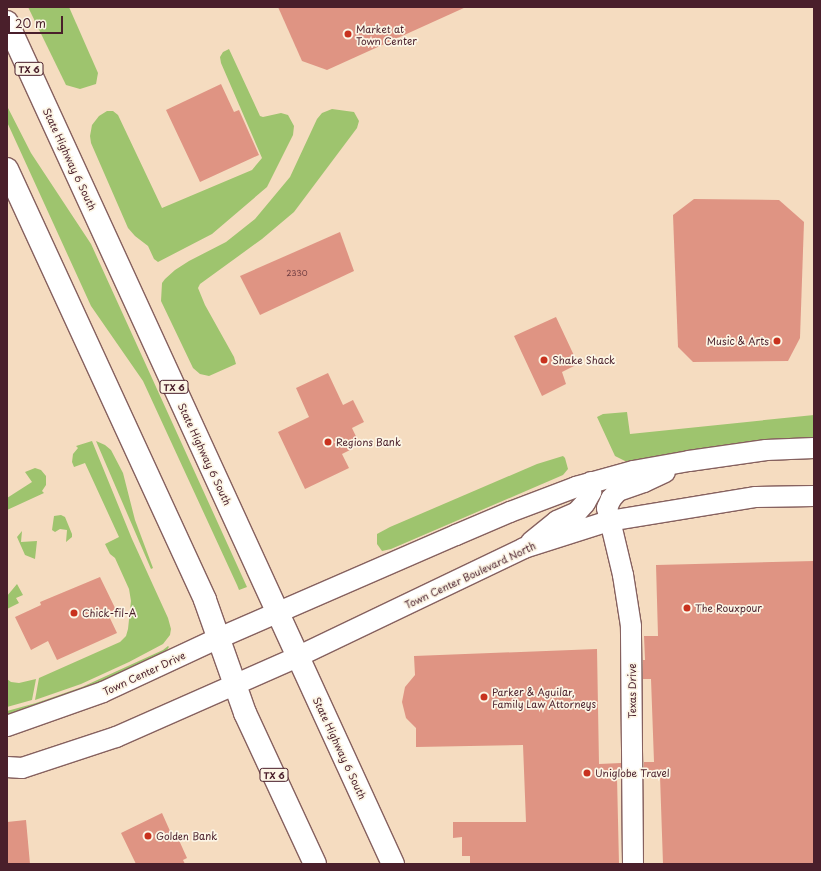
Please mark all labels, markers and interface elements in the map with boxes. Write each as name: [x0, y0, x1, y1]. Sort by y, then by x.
scale bar: [10, 8, 65, 34]
text: 20 m: [15, 14, 46, 32]
place label: Market at Town Center: [356, 22, 416, 46]
marker: Market at Town Center: [343, 29, 353, 39]
road number: TX 6: [14, 62, 44, 76]
street label: State Highway 6 South: [41, 106, 99, 212]
house number: 2330: [286, 269, 308, 279]
place label: Music & Arts: [707, 335, 769, 347]
marker: Music & Arts: [772, 336, 782, 346]
place label: Shake Shack: [552, 354, 615, 366]
marker: Shake Shack: [539, 355, 549, 365]
road number: TX 6: [159, 380, 189, 394]
street label: State Highway 6 South: [176, 401, 234, 507]
place label: Regions Bank: [336, 436, 401, 448]
marker: Regions Bank: [323, 437, 333, 447]
street label: Town Center Boulevard North: [403, 539, 537, 611]
place label: The Rouxpour: [695, 602, 761, 614]
marker: The Rouxpour: [682, 603, 692, 613]
place label: Chick-fil-A: [82, 607, 136, 619]
marker: Chick-fil-A: [69, 608, 79, 618]
street label: Town Center Drive: [101, 649, 187, 697]
street label: Texas Drive: [626, 663, 638, 719]
place label: Parker & Aguilar, Family Law Attorneys: [492, 685, 598, 708]
marker: Parker & Aguilar, Family Law Attorneys: [479, 692, 489, 702]
street label: State Highway 6 South: [311, 695, 369, 801]
place label: Uniglobe Travel: [595, 767, 670, 779]
road number: TX 6: [259, 768, 289, 782]
marker: Uniglobe Travel: [582, 768, 592, 778]
place label: Golden Bank: [156, 830, 218, 842]
marker: Golden Bank: [143, 831, 153, 841]

